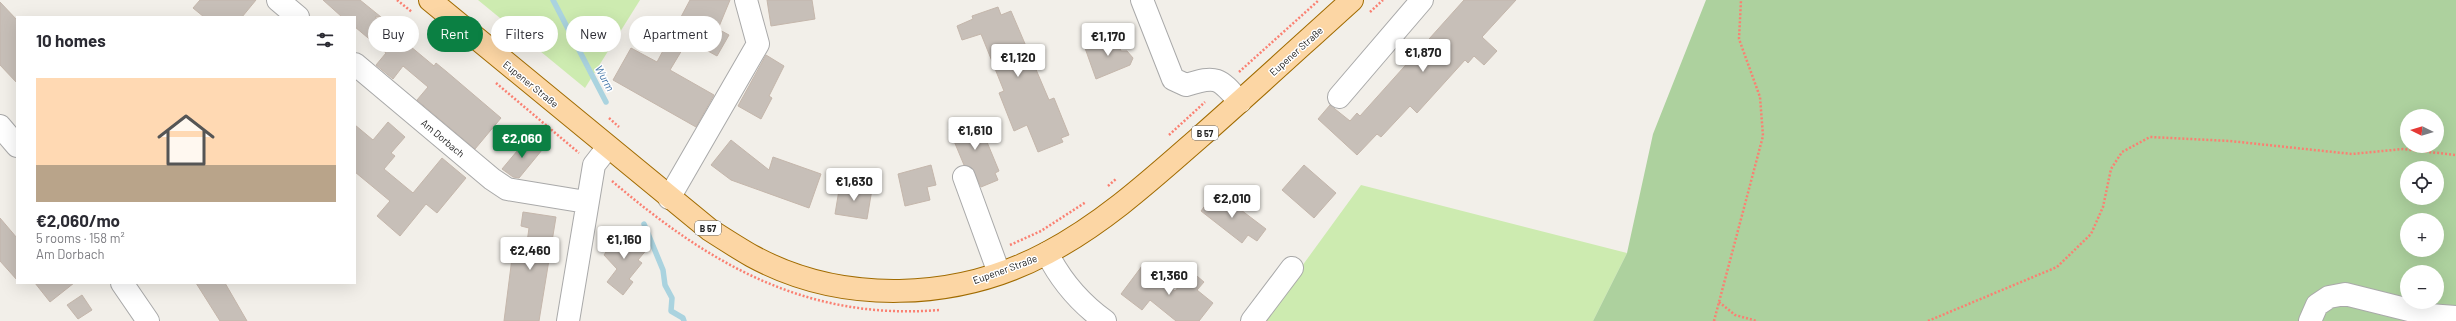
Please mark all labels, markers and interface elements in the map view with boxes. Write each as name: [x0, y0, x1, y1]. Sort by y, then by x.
chip: Buy: [368, 16, 419, 52]
chip: Rent: [427, 16, 483, 52]
chip: Filters: [491, 16, 558, 52]
chip: New: [566, 16, 621, 52]
chip: Apartment: [629, 16, 722, 52]
pin: €1,170: [1075, 23, 1141, 57]
street label: Eupener Straße: [1267, 24, 1325, 78]
text: €1,170: [1091, 28, 1125, 44]
icon: filters: [314, 29, 336, 51]
text: 10 homes: [36, 30, 106, 50]
pin: €1,870: [1390, 39, 1456, 73]
pin: €1,120: [985, 44, 1051, 78]
text: €1,870: [1404, 44, 1442, 60]
text: €1,120: [1000, 49, 1036, 65]
street label: Eupener Straße: [501, 58, 561, 110]
water label: Wurm: [593, 63, 617, 93]
icon: home: [150, 104, 222, 176]
north arrow: [2400, 109, 2444, 153]
map controls: [2400, 109, 2444, 309]
street label: Am Dorbach: [419, 116, 467, 160]
pin: €1,610: [942, 117, 1008, 151]
text: €1,610: [957, 122, 993, 138]
pin: €2,060: [489, 125, 555, 159]
road number: B 57: [1192, 126, 1218, 140]
text: €2,060: [502, 130, 542, 146]
button: locate: [2400, 161, 2444, 205]
pin: €1,630: [821, 168, 887, 202]
text: €1,630: [835, 173, 873, 189]
pin: €2,010: [1199, 185, 1265, 219]
text: €2,010: [1213, 190, 1251, 206]
text: €2,060/mo: [36, 210, 120, 230]
button: +: [2400, 213, 2444, 257]
road number: B 57: [695, 221, 721, 235]
pin: €1,160: [591, 226, 657, 260]
text: 5 rooms · 158 m²: [36, 230, 125, 246]
text: €1,160: [606, 231, 642, 247]
pin: €2,460: [497, 237, 563, 271]
text: €2,460: [509, 242, 551, 258]
text: Am Dorbach: [36, 246, 105, 262]
street label: Eupener Straße: [971, 252, 1039, 286]
pin: €1,360: [1136, 262, 1202, 296]
button: −: [2400, 265, 2444, 309]
text: €1,360: [1150, 267, 1188, 283]

